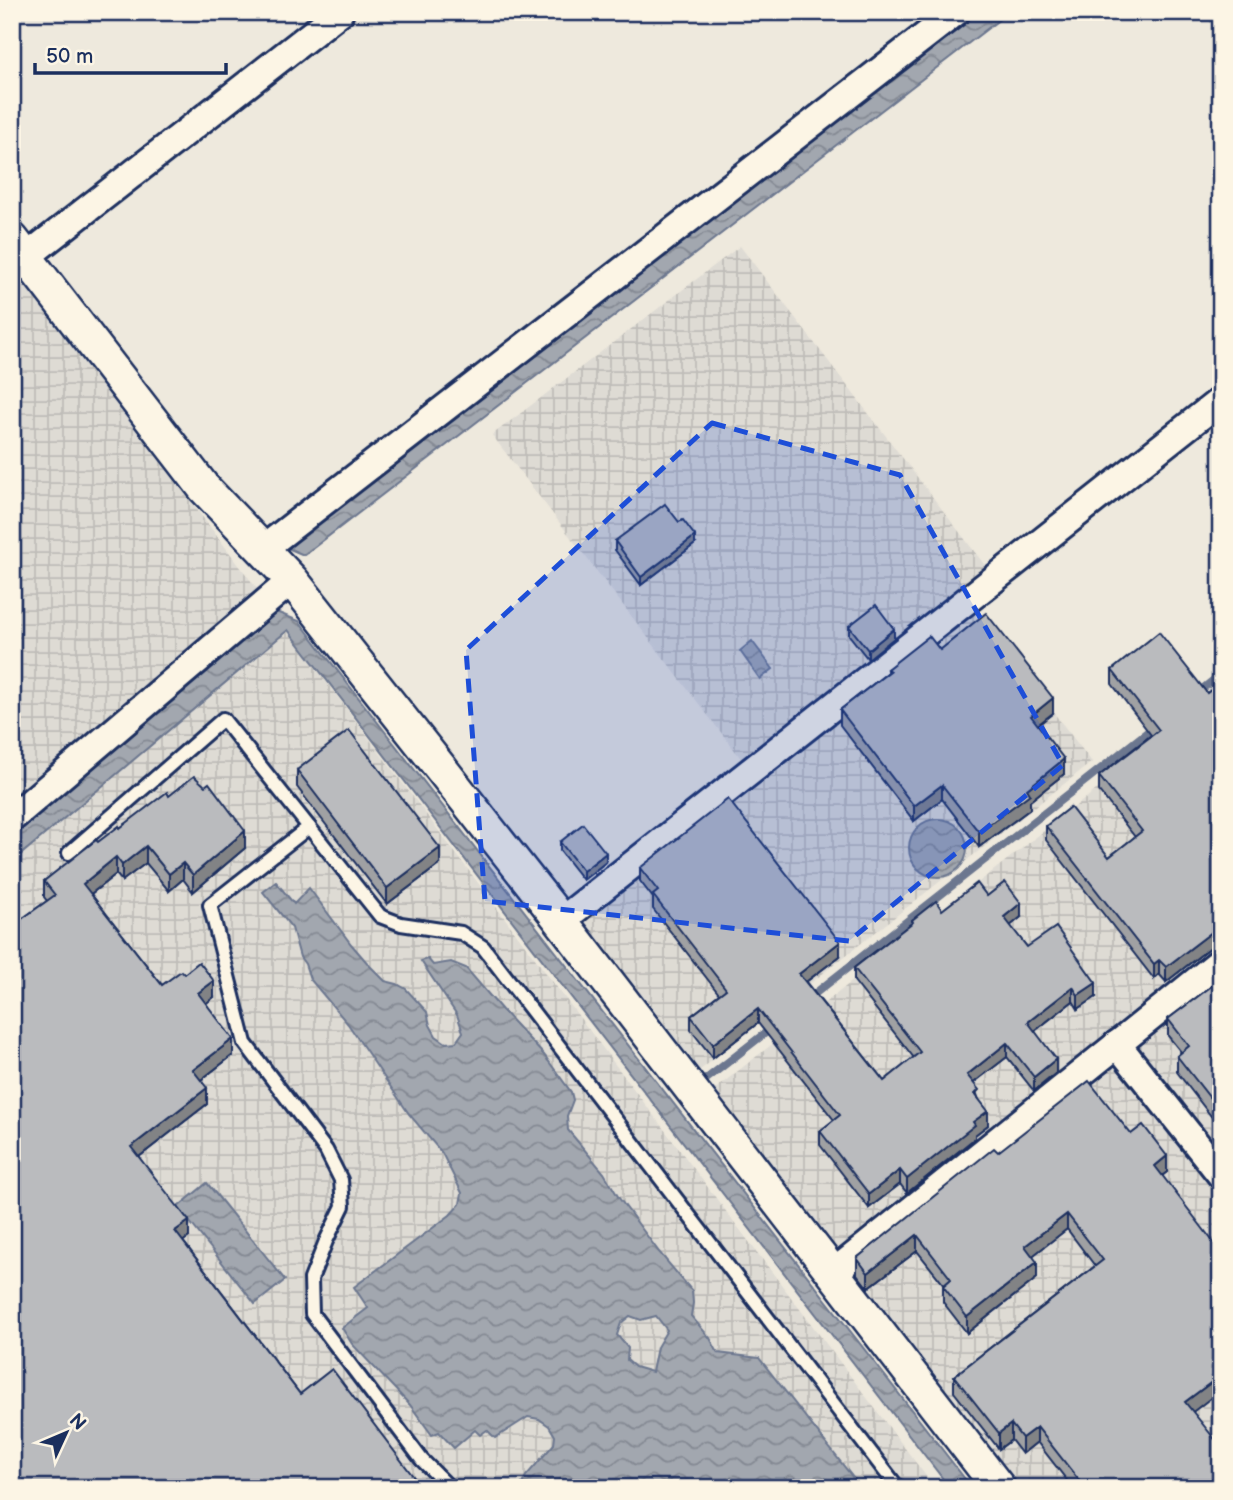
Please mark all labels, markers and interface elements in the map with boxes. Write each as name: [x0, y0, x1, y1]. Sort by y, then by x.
scale bar: [35, 32, 226, 76]
text: 50 m: [46, 44, 93, 69]
north arrow: [32, 1398, 102, 1468]
text: N: [64, 1409, 90, 1435]

